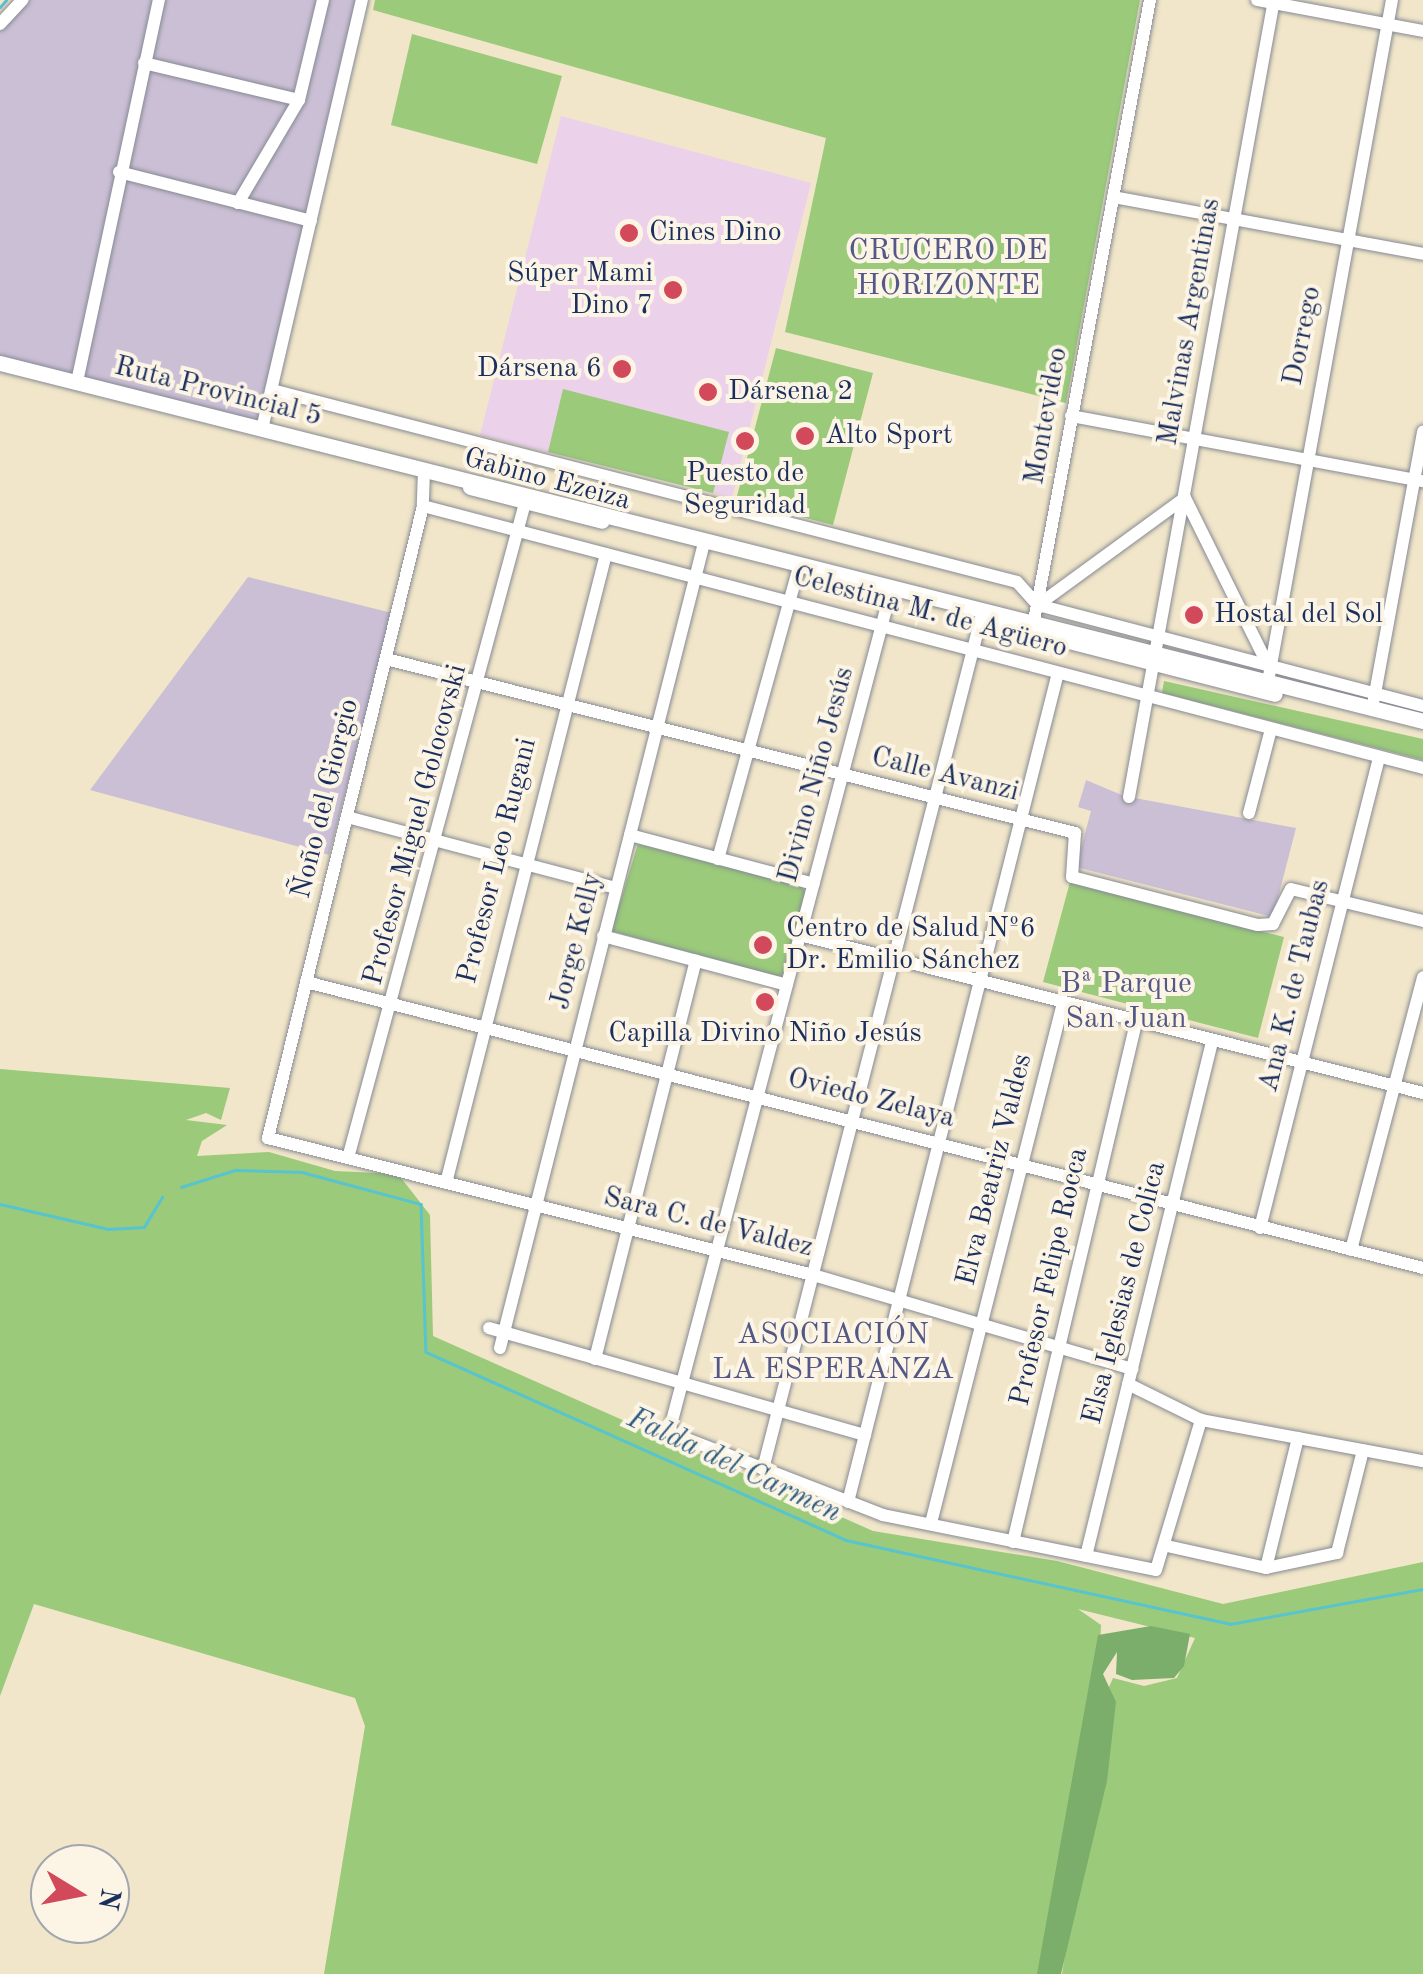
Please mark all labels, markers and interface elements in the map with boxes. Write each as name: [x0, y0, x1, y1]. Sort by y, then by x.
street label: Malvinas Argentinas: [1152, 196, 1228, 448]
place label: Cines Dino: [649, 216, 782, 250]
marker: Cines Dino: [618, 222, 640, 244]
district label: CRUCERO DE HORIZONTE: [836, 233, 1060, 304]
place label: Súper Mami Dino 7: [507, 257, 653, 323]
marker: Súper Mami Dino 7: [662, 279, 684, 301]
street label: Dorrego: [1277, 283, 1329, 389]
street label: Montevideo: [1018, 345, 1076, 487]
street label: Ruta Provincial 5: [111, 350, 325, 434]
place label: Dársena 6: [477, 352, 602, 386]
marker: Dársena 6: [611, 358, 633, 380]
place label: Dársena 2: [728, 375, 853, 409]
marker: Dársena 2: [697, 381, 719, 403]
place label: Alto Sport: [825, 419, 953, 453]
marker: Alto Sport: [794, 425, 816, 447]
marker: Puesto de Seguridad: [734, 430, 756, 452]
street label: Gabino Ezeiza: [460, 442, 634, 518]
place label: Puesto de Seguridad: [684, 457, 806, 523]
street label: Celestina M. de Agüero: [789, 560, 1071, 666]
place label: Hostal del Sol: [1214, 598, 1383, 632]
marker: Hostal del Sol: [1183, 604, 1205, 626]
street label: Profesor Miguel Golocovski: [357, 661, 475, 989]
street label: Divino Niño Jesús: [772, 663, 862, 887]
street label: Ñoño del Giorgio: [285, 696, 367, 902]
street label: Profesor Leo Rugani: [451, 735, 545, 987]
street label: Calle Avanzi: [868, 740, 1022, 810]
street label: Jorge Kelly: [544, 869, 610, 1013]
street label: Ana K. de Taubas: [1252, 876, 1338, 1096]
place label: Centro de Salud Nº6 Dr. Emilio Sánchez: [786, 912, 1036, 978]
marker: Centro de Salud Nº6 Dr. Emilio Sánchez: [750, 932, 776, 958]
district label: Bª Parque San Juan: [1055, 966, 1197, 1036]
marker: Capilla Divino Niño Jesús: [754, 991, 776, 1013]
place label: Capilla Divino Niño Jesús: [608, 1017, 922, 1051]
street label: Elva Beatriz Valdes: [950, 1050, 1040, 1290]
street label: Oviedo Zelaya: [784, 1062, 958, 1136]
street label: Profesor Felipe Rocca: [1004, 1145, 1096, 1409]
street label: Elsa Iglesias de Colica: [1076, 1158, 1174, 1428]
street label: Sara C. de Valdez: [600, 1181, 816, 1265]
district label: ASOCIACIÓN LA ESPERANZA: [697, 1317, 969, 1388]
water label: Falda del Carmen: [621, 1401, 847, 1531]
north arrow: [30, 1844, 130, 1944]
text: N: [92, 1886, 123, 1912]

